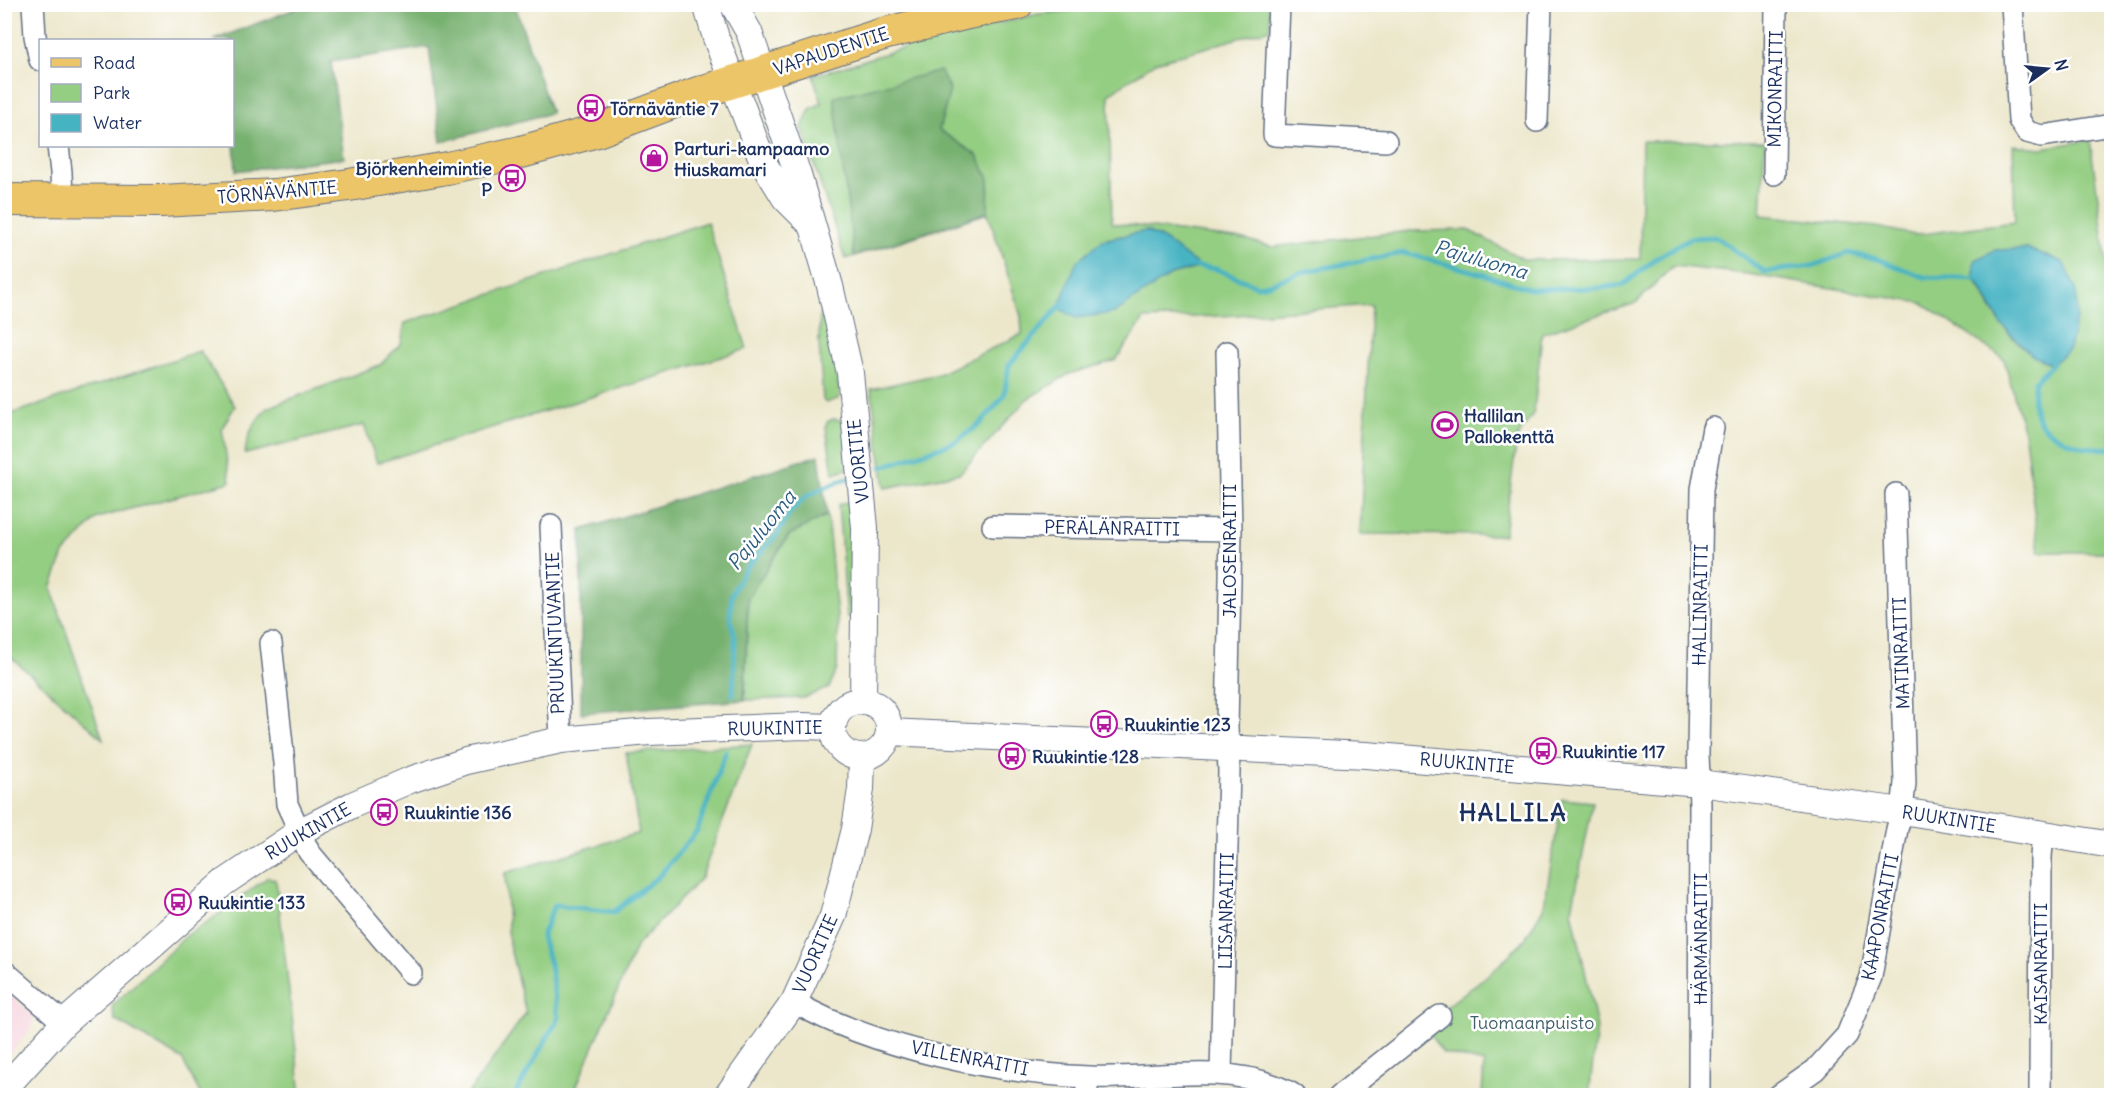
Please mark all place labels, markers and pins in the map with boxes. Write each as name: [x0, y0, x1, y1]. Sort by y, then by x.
bus stop icon: Törnäväntie 7: [576, 93, 606, 123]
place label: Törnäväntie 7: [610, 97, 719, 120]
place label: Parturi-kampaamo Hiuskamari: [674, 137, 829, 181]
shop icon: Parturi-kampaamo Hiuskamari: [639, 143, 669, 173]
place label: Björkenheimintie P: [356, 157, 492, 201]
bus stop icon: Björkenheimintie P: [497, 163, 527, 193]
place label: Hallilan Pallokenttä: [1464, 404, 1554, 448]
sports icon: Hallilan Pallokenttä: [1430, 410, 1460, 440]
bus stop icon: Ruukintie 123: [1089, 709, 1119, 739]
place label: Ruukintie 123: [1124, 713, 1231, 736]
bus stop icon: Ruukintie 117: [1528, 736, 1558, 766]
place label: Ruukintie 117: [1562, 740, 1665, 763]
bus stop icon: Ruukintie 128: [997, 741, 1027, 771]
place label: Ruukintie 128: [1032, 745, 1139, 768]
bus stop icon: Ruukintie 136: [369, 797, 399, 827]
place label: Ruukintie 136: [404, 801, 512, 824]
bus stop icon: Ruukintie 133: [163, 887, 193, 917]
place label: Ruukintie 133: [198, 891, 305, 914]

